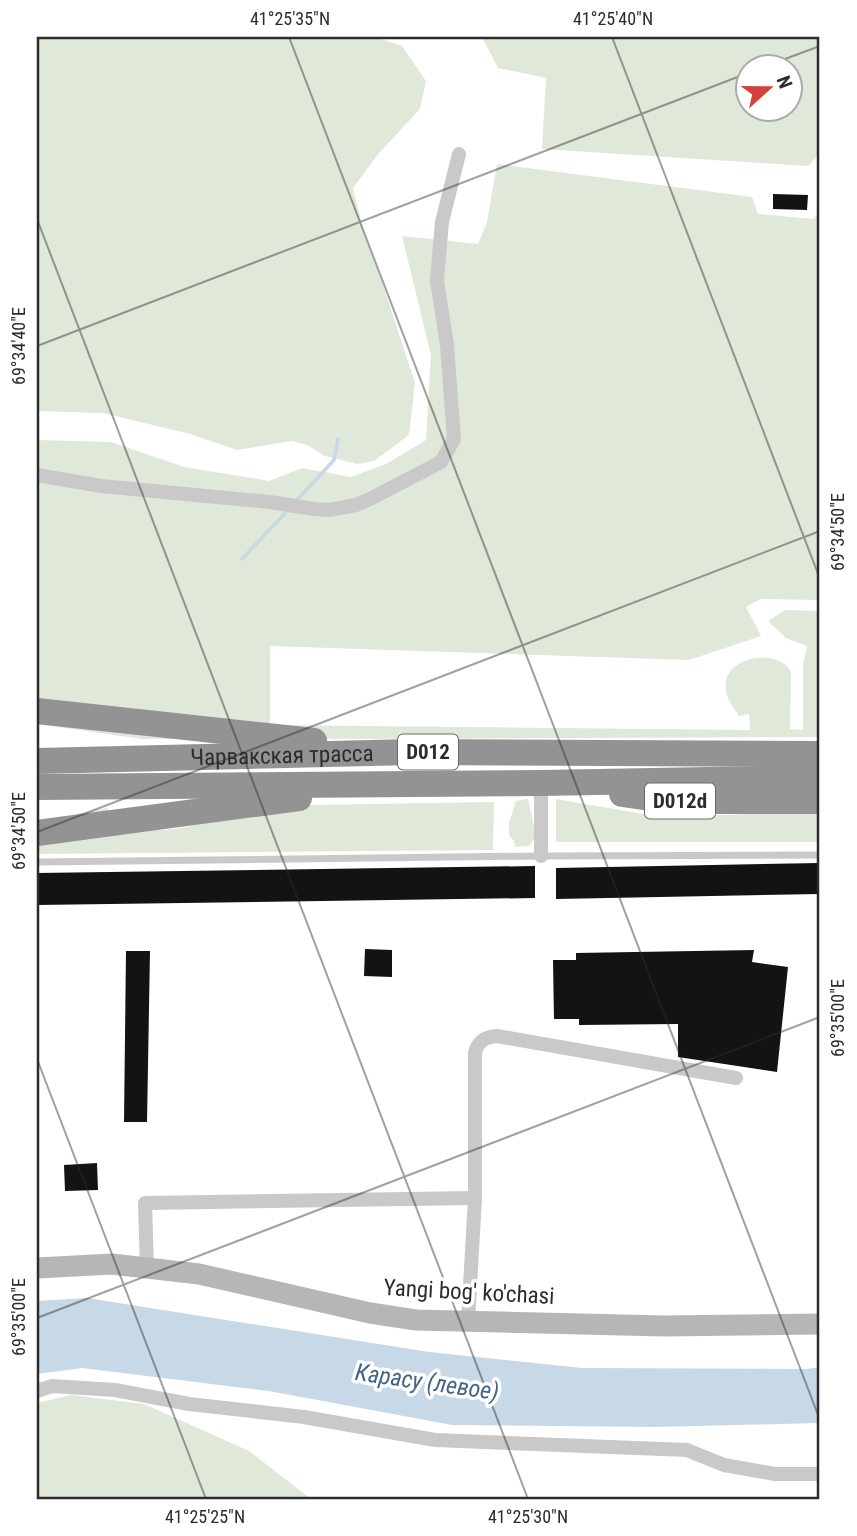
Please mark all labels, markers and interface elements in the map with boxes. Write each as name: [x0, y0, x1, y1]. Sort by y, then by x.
text: 41°25'35"N: [250, 8, 330, 29]
text: 41°25'40"N: [573, 8, 653, 29]
north arrow: [734, 52, 804, 122]
text: N: [772, 73, 797, 92]
text: 69°34'40"E: [8, 307, 29, 385]
text: 69°34'50"E: [827, 493, 848, 571]
road number: D012: [398, 734, 458, 770]
street label: Чарвакская трасса: [190, 739, 374, 771]
road number: D012d: [645, 784, 715, 818]
text: 69°34'50"E: [8, 792, 29, 870]
text: 69°35'00"E: [827, 979, 848, 1057]
street label: Yangi bog' ko'chasi: [383, 1274, 555, 1310]
text: 69°35'00"E: [8, 1278, 29, 1356]
water label: Карасу (левое): [353, 1358, 501, 1406]
text: 41°25'25"N: [165, 1506, 245, 1527]
text: 41°25'30"N: [488, 1506, 568, 1527]

